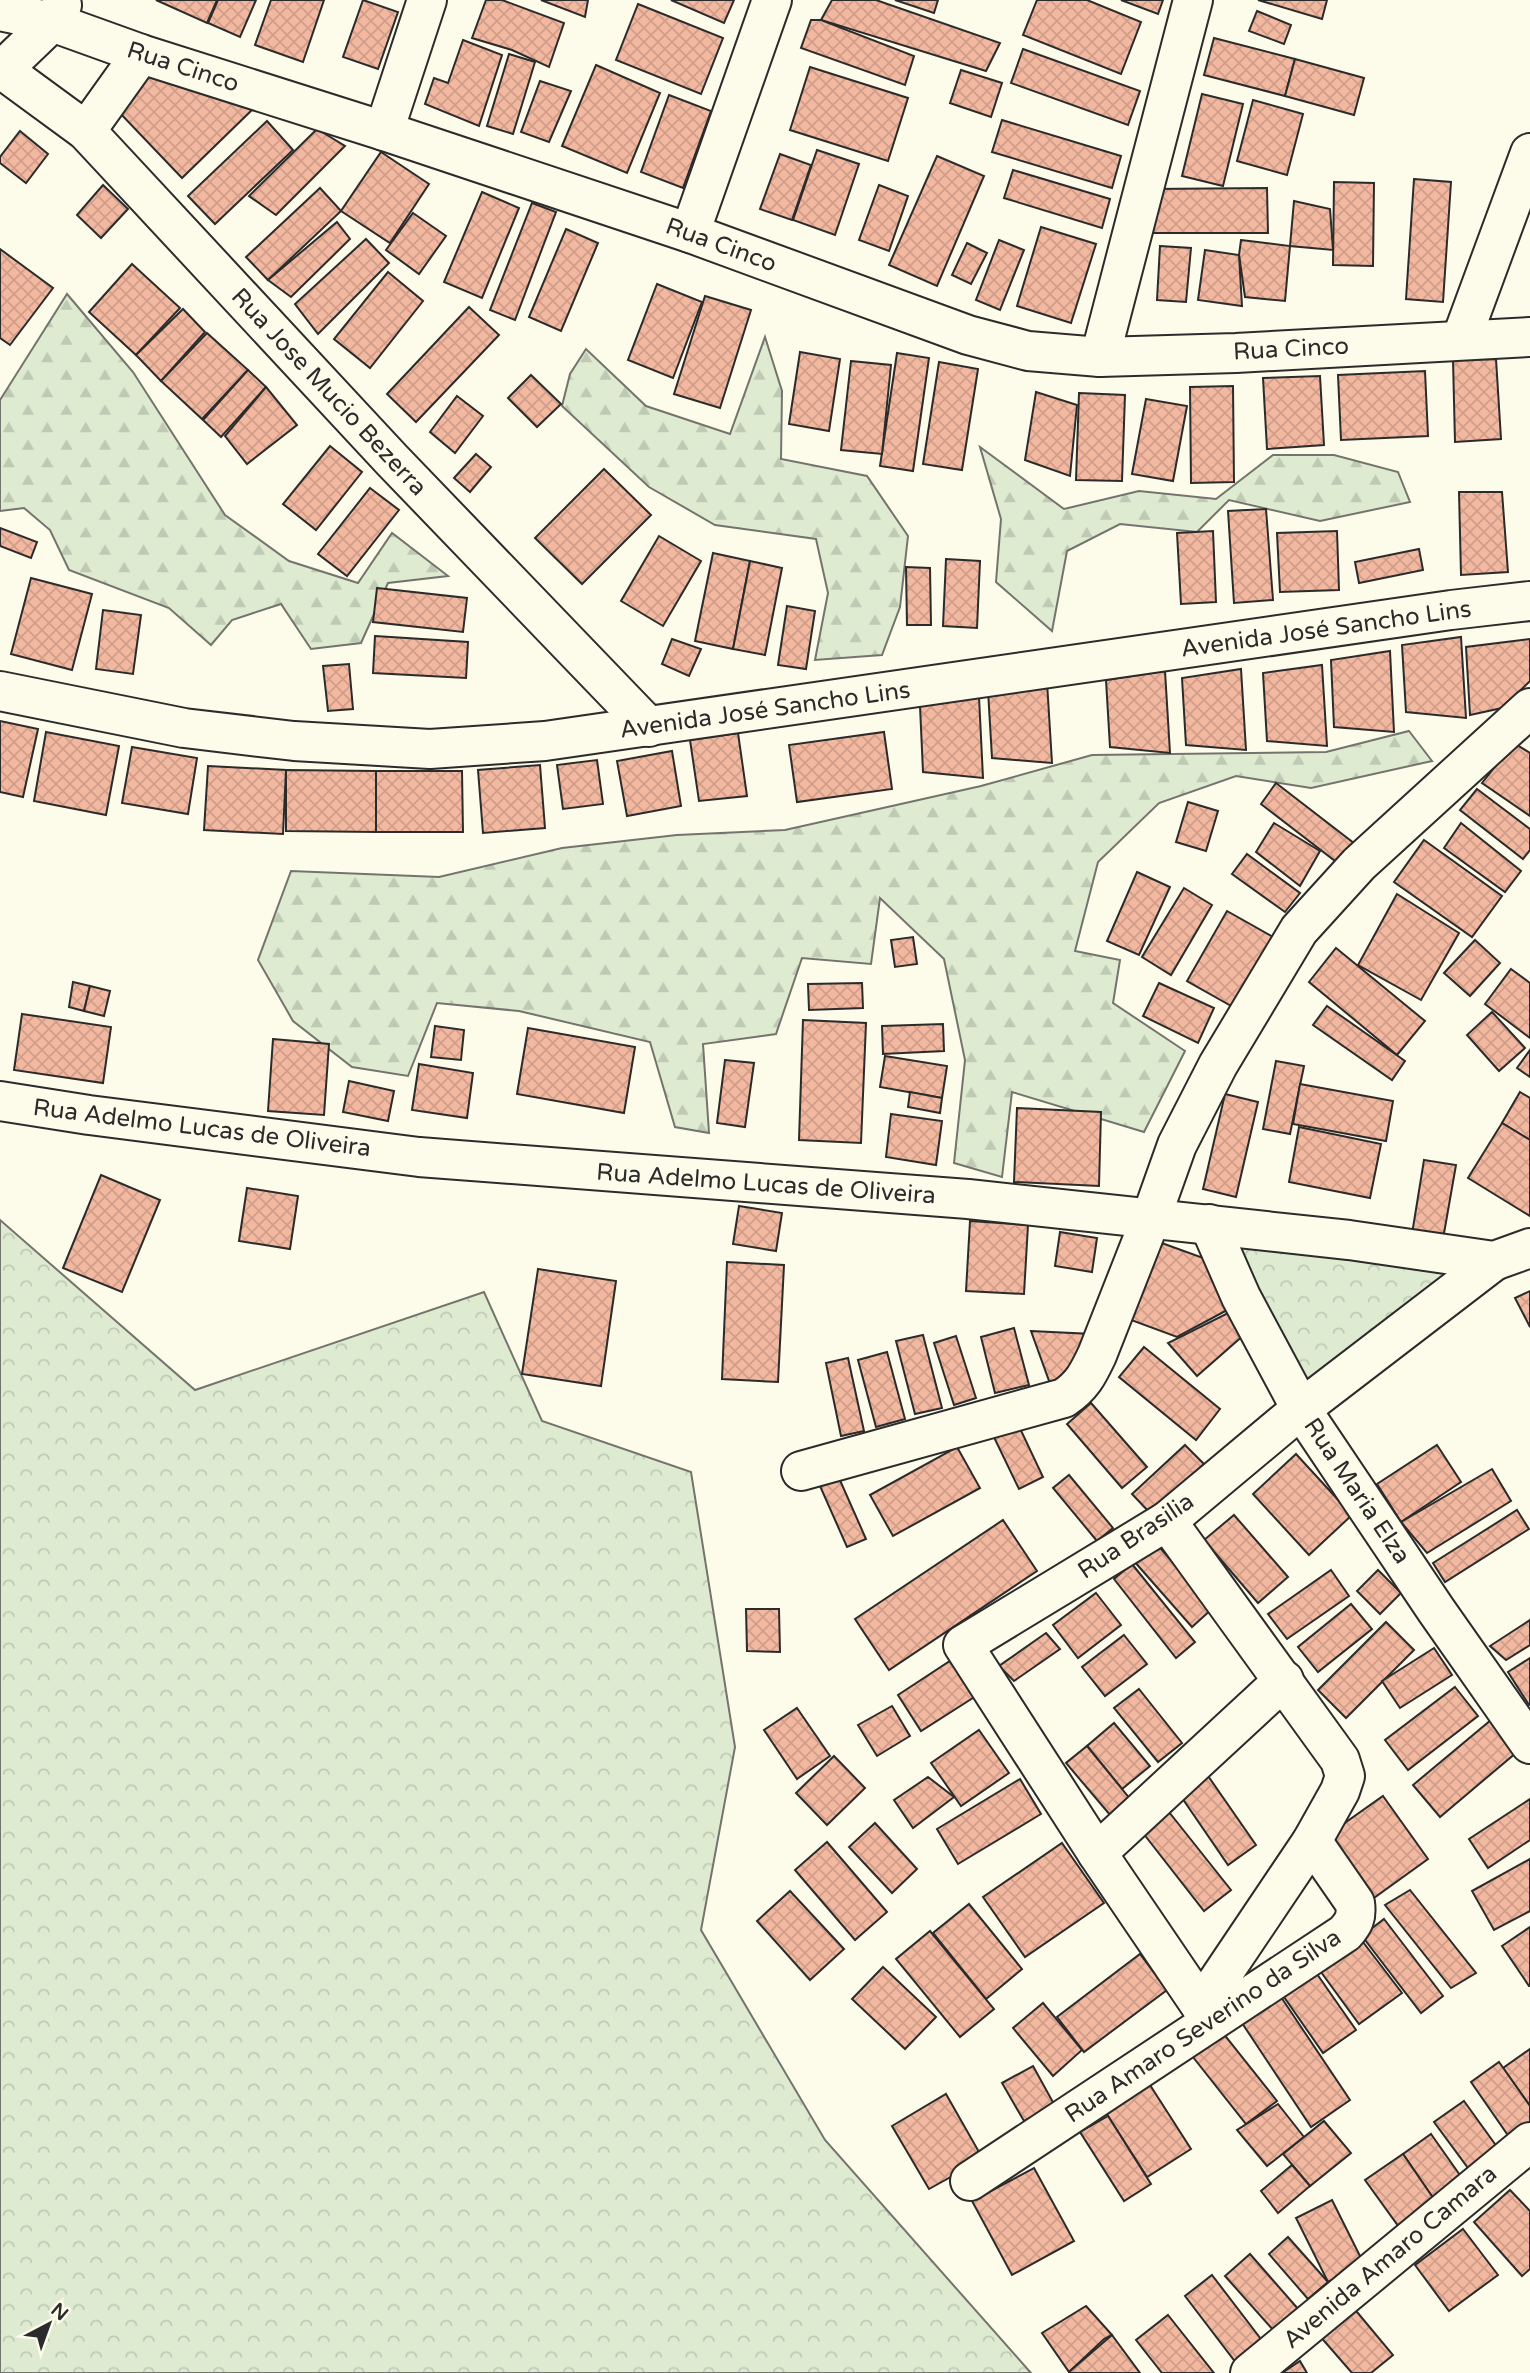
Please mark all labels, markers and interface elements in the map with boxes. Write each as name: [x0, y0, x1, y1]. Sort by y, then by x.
street label: Rua Cinco: [123, 35, 243, 99]
street label: Rua Cinco: [662, 212, 780, 278]
street label: Rua Jose Mucio Bezerra: [225, 282, 433, 502]
street label: Rua Cinco: [1232, 331, 1350, 367]
street label: Avenida José Sancho Lins: [1179, 594, 1473, 664]
street label: Avenida José Sancho Lins: [618, 675, 912, 745]
street label: Rua Adelmo Lucas de Oliveira: [31, 1093, 373, 1163]
street label: Rua Adelmo Lucas de Oliveira: [595, 1158, 937, 1210]
street label: Rua Maria Elza: [1298, 1413, 1416, 1569]
street label: Rua Brasilia: [1073, 1487, 1199, 1585]
street label: Rua Amaro Severino da Silva: [1059, 1923, 1347, 2129]
street label: Avenida Amaro Camara: [1277, 2159, 1503, 2355]
north arrow: [14, 2289, 84, 2359]
text: N: [47, 2299, 72, 2325]

